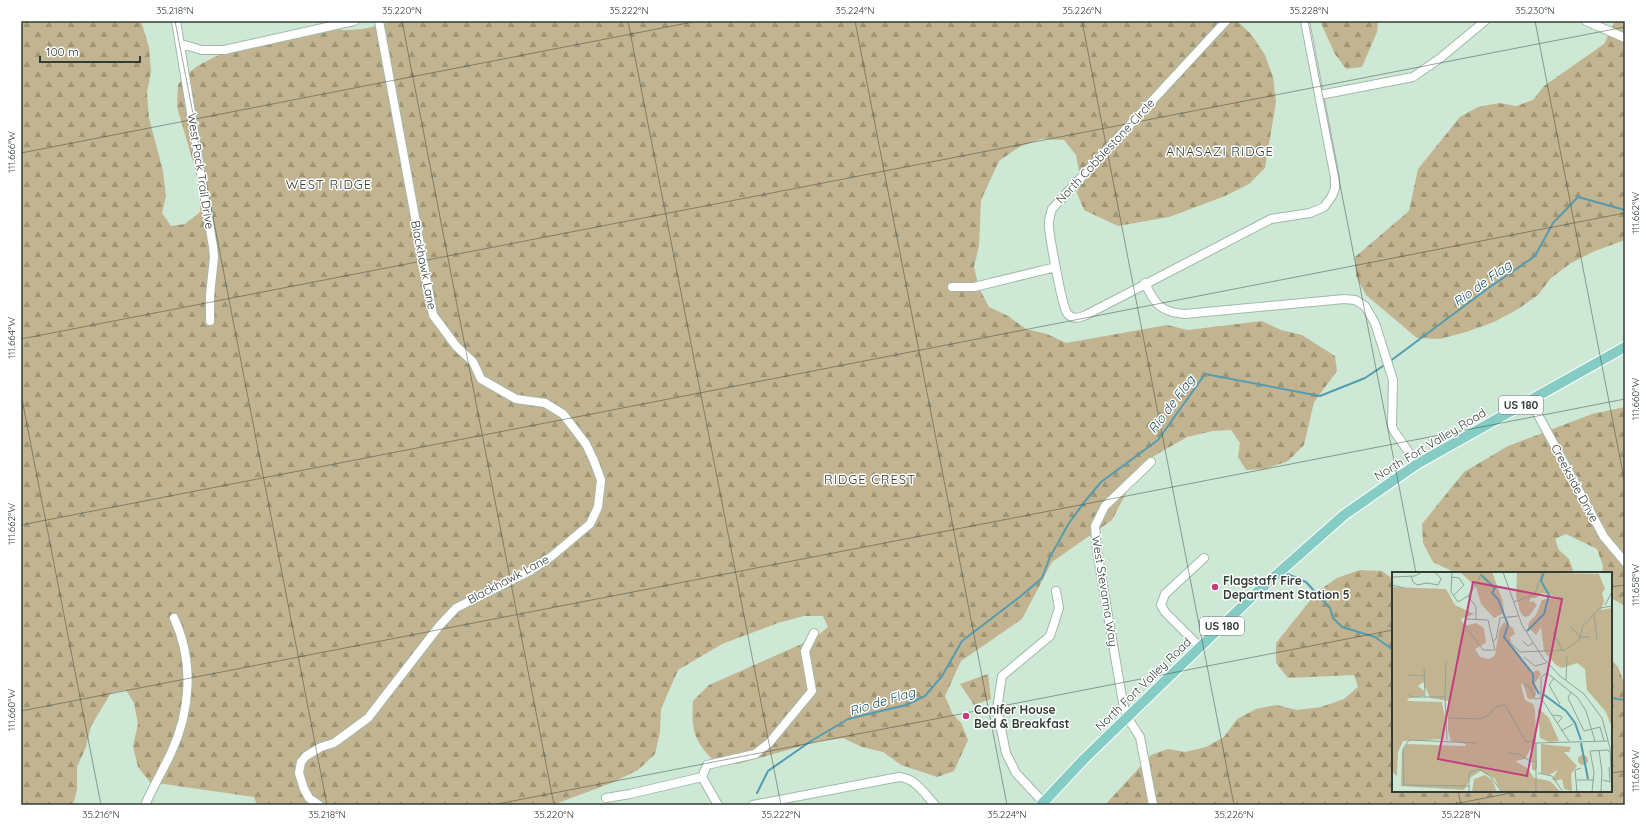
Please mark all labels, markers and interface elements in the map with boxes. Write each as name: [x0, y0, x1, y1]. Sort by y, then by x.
text: 35.218°N: [156, 4, 194, 17]
text: 35.220°N: [382, 4, 422, 17]
text: 35.222°N: [609, 4, 649, 17]
text: 35.224°N: [835, 4, 875, 17]
text: 35.226°N: [1062, 4, 1102, 17]
text: 35.228°N: [1289, 4, 1329, 17]
text: 35.230°N: [1515, 4, 1555, 17]
scale bar: [40, 38, 140, 64]
text: 100 m: [46, 44, 79, 59]
street label: North Cobblestone Circle: [1052, 95, 1158, 207]
street label: West Pack Trail Drive: [184, 112, 218, 230]
text: 111.666°W: [5, 131, 18, 173]
district label: ANASAZI RIDGE: [1166, 143, 1274, 159]
district label: WEST RIDGE: [286, 176, 372, 192]
text: 111.662°W: [1629, 192, 1642, 234]
street label: Blackhawk Lane: [408, 219, 440, 311]
water label: Rio de Flag: [1450, 256, 1515, 309]
text: 111.664°W: [5, 317, 18, 359]
water label: Rio de Flag: [1144, 371, 1198, 436]
text: 111.660°W: [1629, 377, 1642, 420]
road number: US 180: [1499, 396, 1543, 414]
street label: North Fort Valley Road: [1371, 405, 1489, 483]
street label: Creekside Drive: [1548, 441, 1602, 525]
district label: RIDGE CREST: [824, 471, 916, 487]
text: 111.662°W: [5, 503, 18, 545]
street label: West Stevanna Way: [1089, 534, 1121, 648]
street label: Blackhawk Lane: [465, 551, 552, 607]
text: 111.658°W: [1629, 564, 1642, 606]
inset map: [1392, 572, 1612, 792]
place label: Flagstaff Fire Department Station 5: [1223, 573, 1350, 602]
marker: Flagstaff Fire Department Station 5: [1210, 582, 1220, 592]
road number: US 180: [1200, 617, 1244, 635]
street label: North Fort Valley Road: [1092, 634, 1194, 734]
water label: Rio de Flag: [847, 683, 918, 719]
text: 111.660°W: [5, 688, 18, 731]
place label: Conifer House Bed & Breakfast: [974, 702, 1070, 731]
marker: Conifer House Bed & Breakfast: [961, 711, 971, 721]
text: 111.656°W: [1629, 750, 1642, 792]
text: 35.216°N: [82, 808, 120, 821]
text: 35.218°N: [308, 808, 346, 821]
text: 35.220°N: [534, 808, 574, 821]
text: 35.222°N: [761, 808, 801, 821]
text: 35.224°N: [987, 808, 1027, 821]
text: 35.226°N: [1214, 808, 1254, 821]
text: 35.228°N: [1441, 808, 1481, 821]

